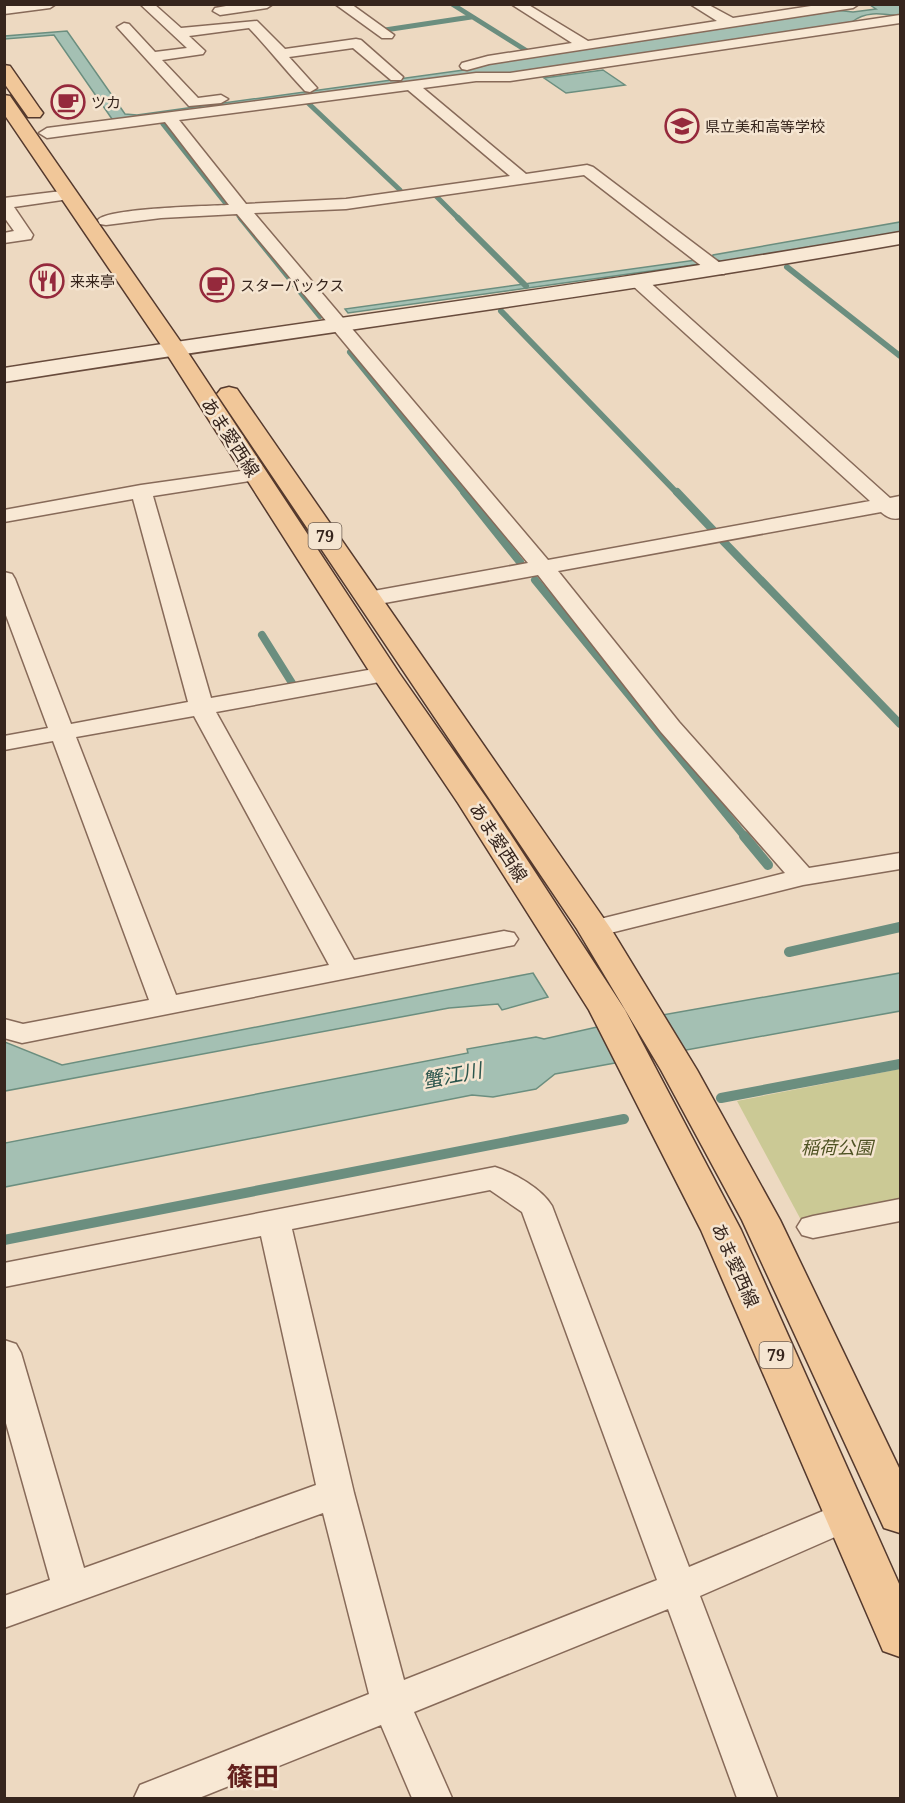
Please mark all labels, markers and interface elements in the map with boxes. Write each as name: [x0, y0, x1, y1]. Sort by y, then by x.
cafe icon: ツカ: [50, 84, 86, 120]
place label: ツカ: [91, 92, 121, 112]
school or university icon: 県立美和高等学校: [664, 108, 700, 144]
place label: 県立美和高等学校: [705, 116, 825, 136]
restaurant icon: 来来亭: [29, 263, 65, 299]
cafe icon: スターバックス: [199, 267, 235, 303]
place label: 来来亭: [70, 271, 115, 291]
place label: スターバックス: [240, 275, 344, 295]
street label: あま愛西線: [196, 393, 266, 481]
road number: 79: [308, 523, 342, 549]
street label: あま愛西線: [464, 798, 534, 886]
water label: 蟹江川: [420, 1056, 486, 1094]
park label: 稲荷公園: [801, 1135, 876, 1159]
street label: あま愛西線: [707, 1219, 765, 1311]
road number: 79: [760, 1342, 792, 1368]
district label: 篠田: [227, 1758, 279, 1794]

